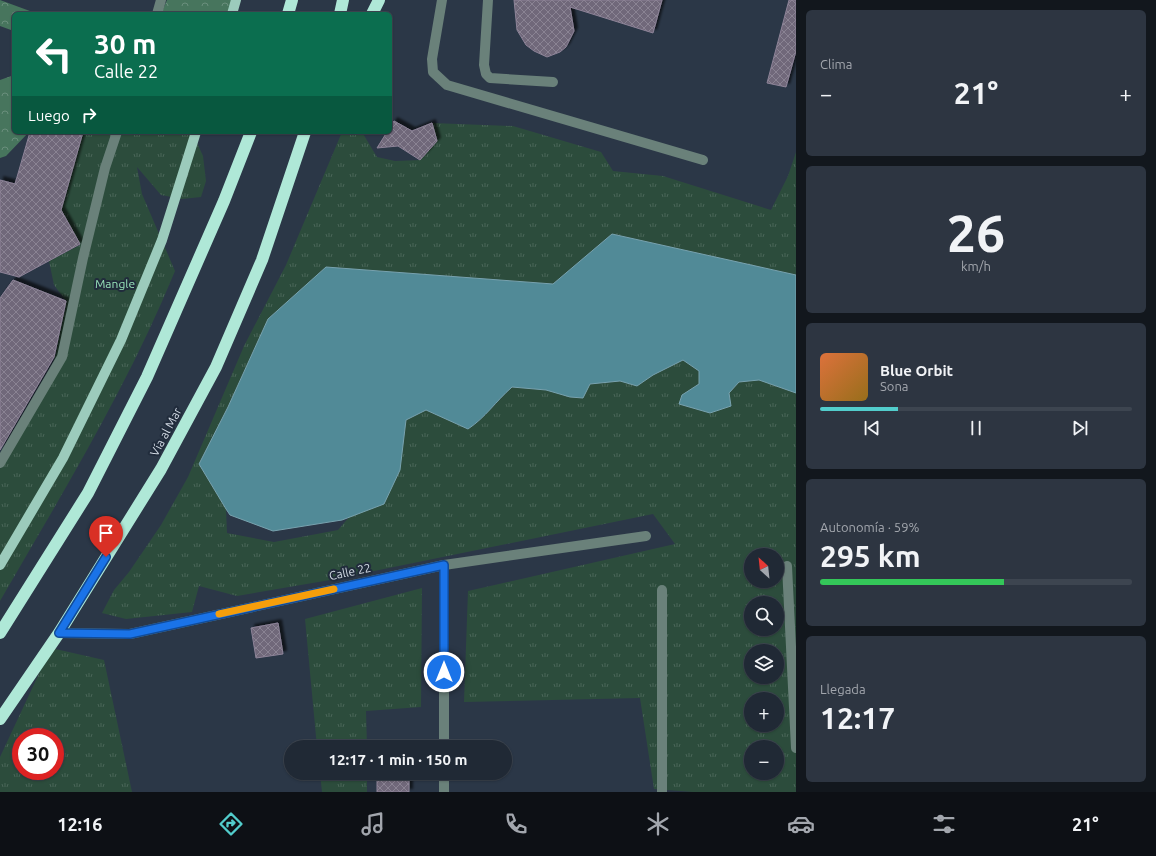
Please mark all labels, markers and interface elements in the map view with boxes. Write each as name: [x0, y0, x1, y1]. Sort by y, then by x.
icon: left: [28, 28, 80, 80]
text: 30 m: [94, 28, 156, 59]
text: Clima: [820, 57, 852, 71]
text: Calle 22: [94, 61, 158, 81]
text: 21°: [954, 76, 998, 110]
text: −: [820, 81, 832, 106]
text: +: [1120, 81, 1132, 106]
icon: right: [78, 104, 100, 126]
text: Luego: [28, 107, 70, 124]
text: 26: [947, 204, 1005, 262]
text: km/h: [961, 259, 991, 273]
park label: Mangle: [95, 277, 135, 290]
text: Blue Orbit: [880, 362, 953, 379]
text: Sona: [880, 379, 909, 393]
street label: Vía al Mar: [147, 405, 184, 458]
icon: previous: [861, 417, 883, 439]
icon: pause: [965, 417, 987, 439]
icon: next: [1069, 417, 1091, 439]
pin: [89, 516, 123, 557]
text: Autonomía · 59%: [820, 520, 919, 534]
icon: arrive: [95, 522, 117, 544]
text: 295 km: [820, 539, 921, 573]
north arrow: [744, 548, 784, 588]
map controls: [744, 548, 784, 780]
street label: Calle 22: [328, 561, 372, 582]
button: search: [744, 596, 784, 636]
button: layers: [744, 644, 784, 684]
position arrow: [423, 651, 465, 693]
text: Llegada: [820, 682, 866, 696]
button: +: [744, 692, 784, 732]
text: 12:17: [820, 701, 895, 735]
speed limit sign: 30: [12, 728, 64, 780]
button: −: [744, 740, 784, 780]
text: 12:17 · 1 min · 150 m: [329, 751, 467, 768]
icon: directions: [217, 810, 245, 838]
icon: music: [359, 810, 387, 838]
icon: phone: [502, 810, 530, 838]
icon: climate: [644, 810, 672, 838]
icon: car: [787, 810, 815, 838]
icon: filters: [930, 810, 958, 838]
text: 12:16: [57, 814, 102, 834]
text: 21°: [1072, 814, 1099, 834]

